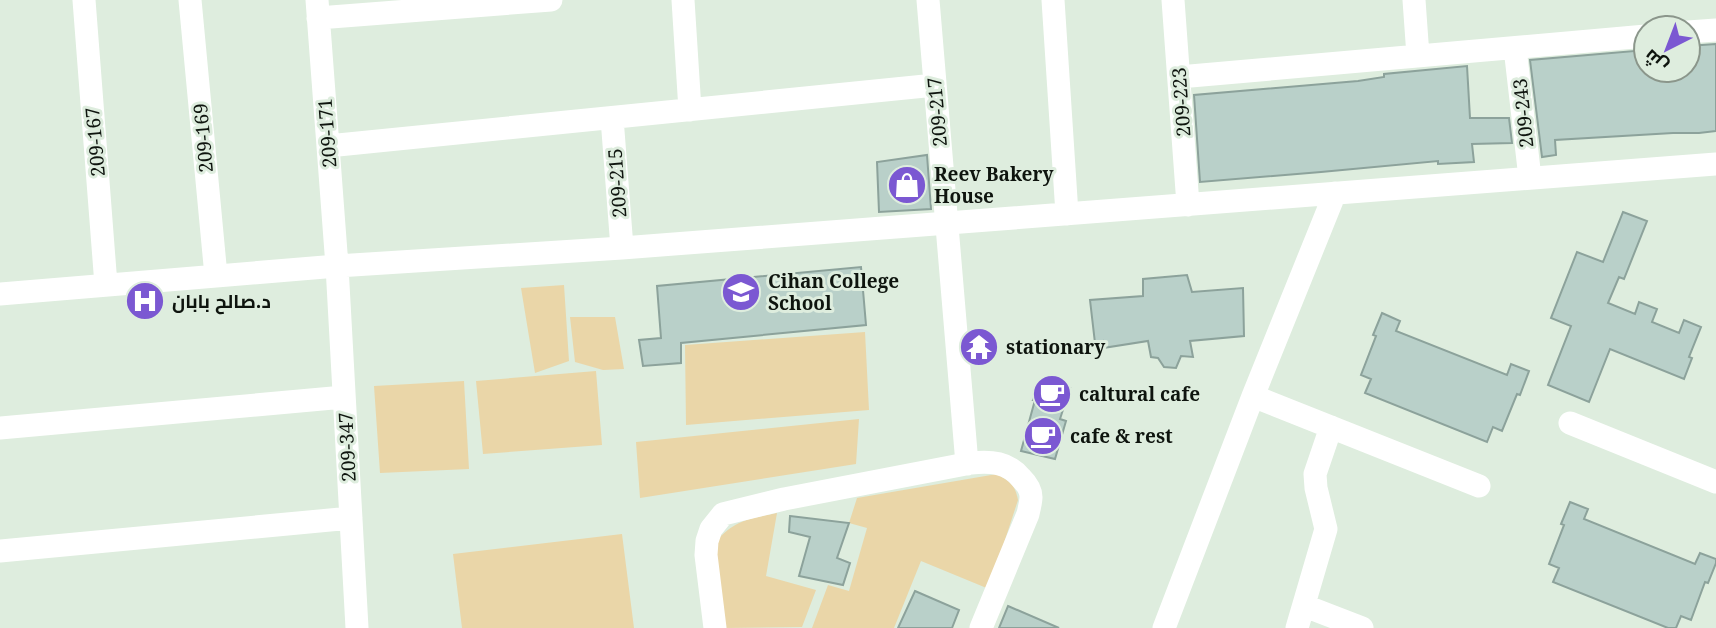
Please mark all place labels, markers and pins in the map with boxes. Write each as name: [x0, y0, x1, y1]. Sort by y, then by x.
place label: Reev Bakery House: [934, 161, 1053, 209]
shop icon: Reev Bakery House: [886, 164, 928, 206]
place label: Cihan College School: [768, 268, 899, 316]
school or university icon: Cihan College School: [720, 271, 762, 313]
hospital icon: د.صالح بابان: [124, 280, 166, 322]
place label: د.صالح بابان: [172, 288, 271, 315]
temple icon: stationary: [958, 326, 1000, 368]
place label: stationary: [1006, 334, 1105, 360]
cafe icon: caltural cafe: [1031, 373, 1073, 415]
place label: caltural cafe: [1079, 381, 1200, 407]
cafe icon: cafe & rest: [1022, 415, 1064, 457]
place label: cafe & rest: [1070, 423, 1173, 449]

